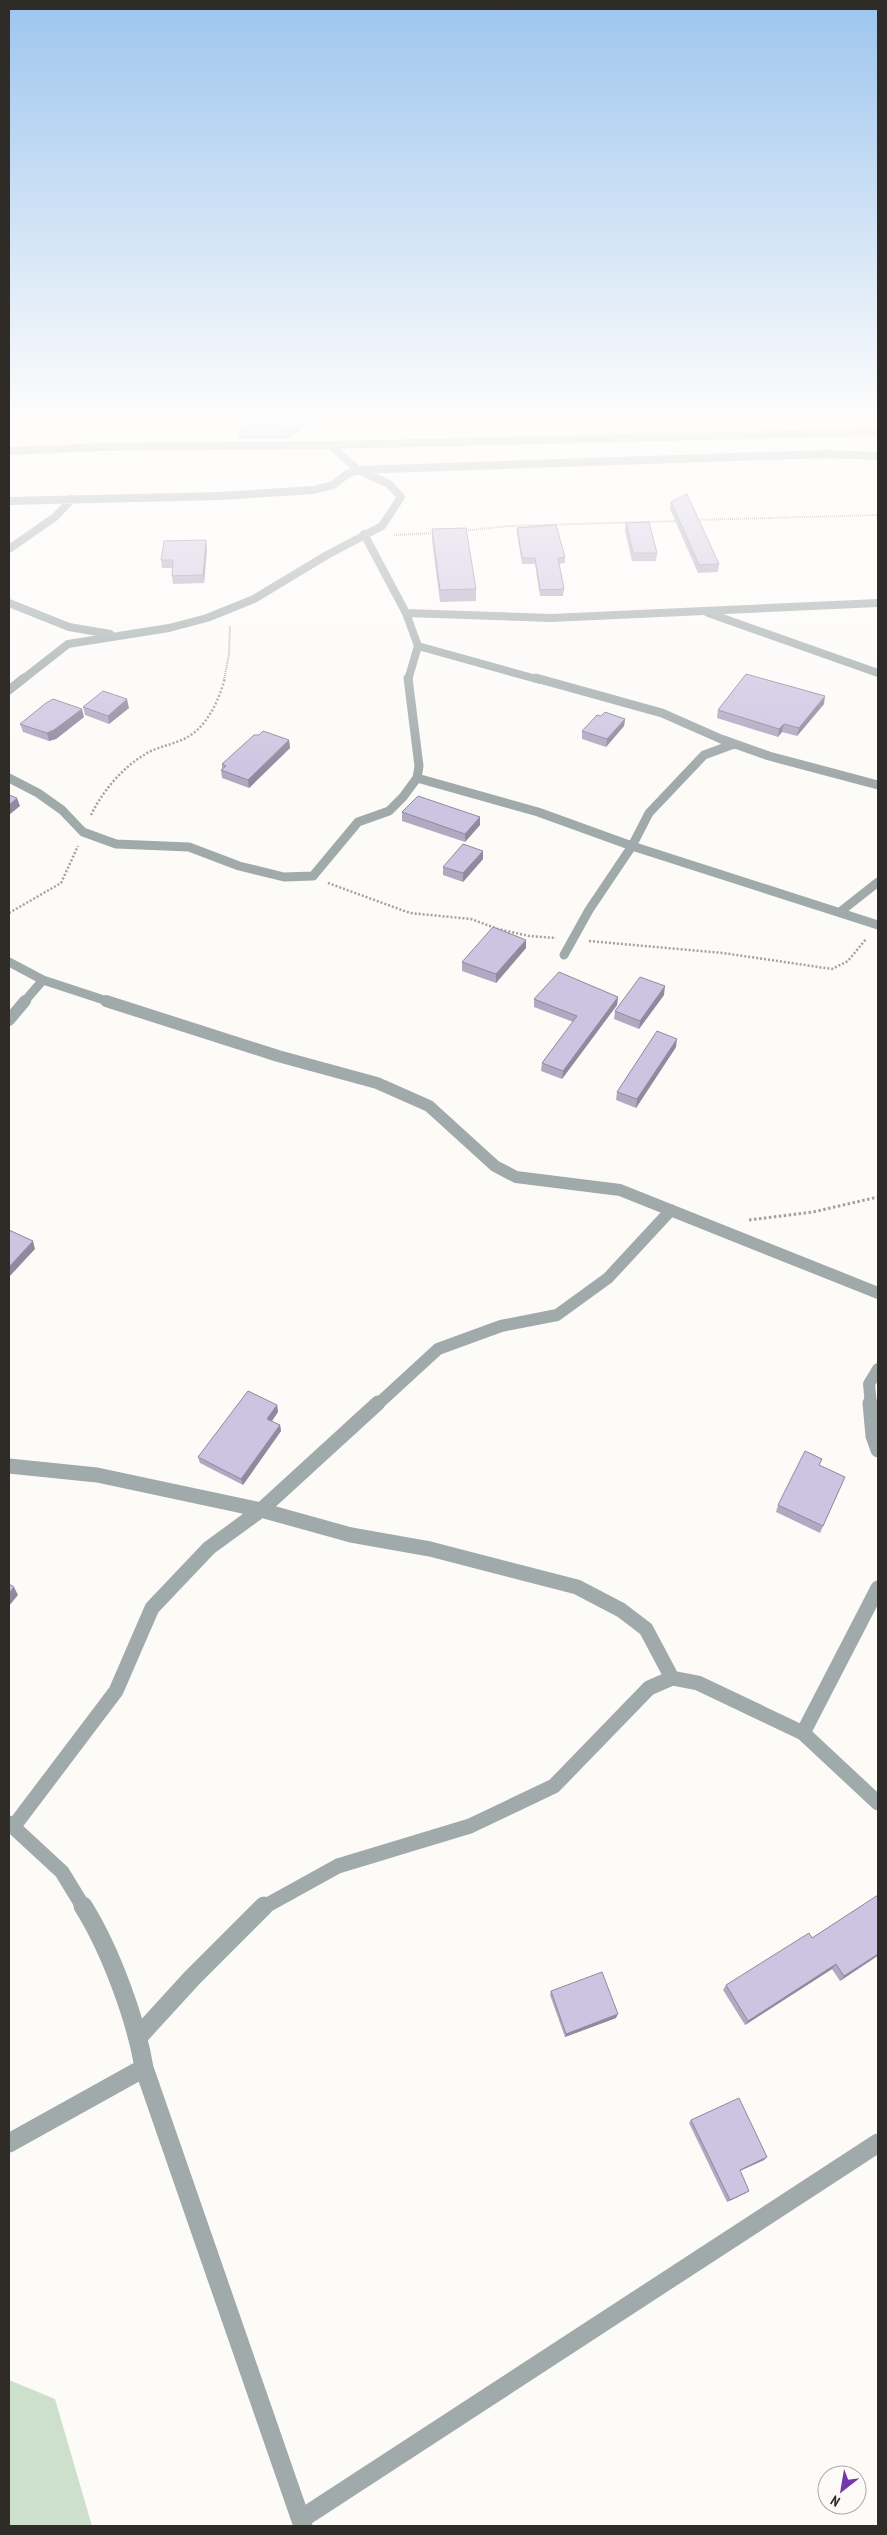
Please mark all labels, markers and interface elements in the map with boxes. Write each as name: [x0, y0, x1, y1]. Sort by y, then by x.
north arrow: [817, 2465, 867, 2515]
text: N: [827, 2491, 843, 2511]

